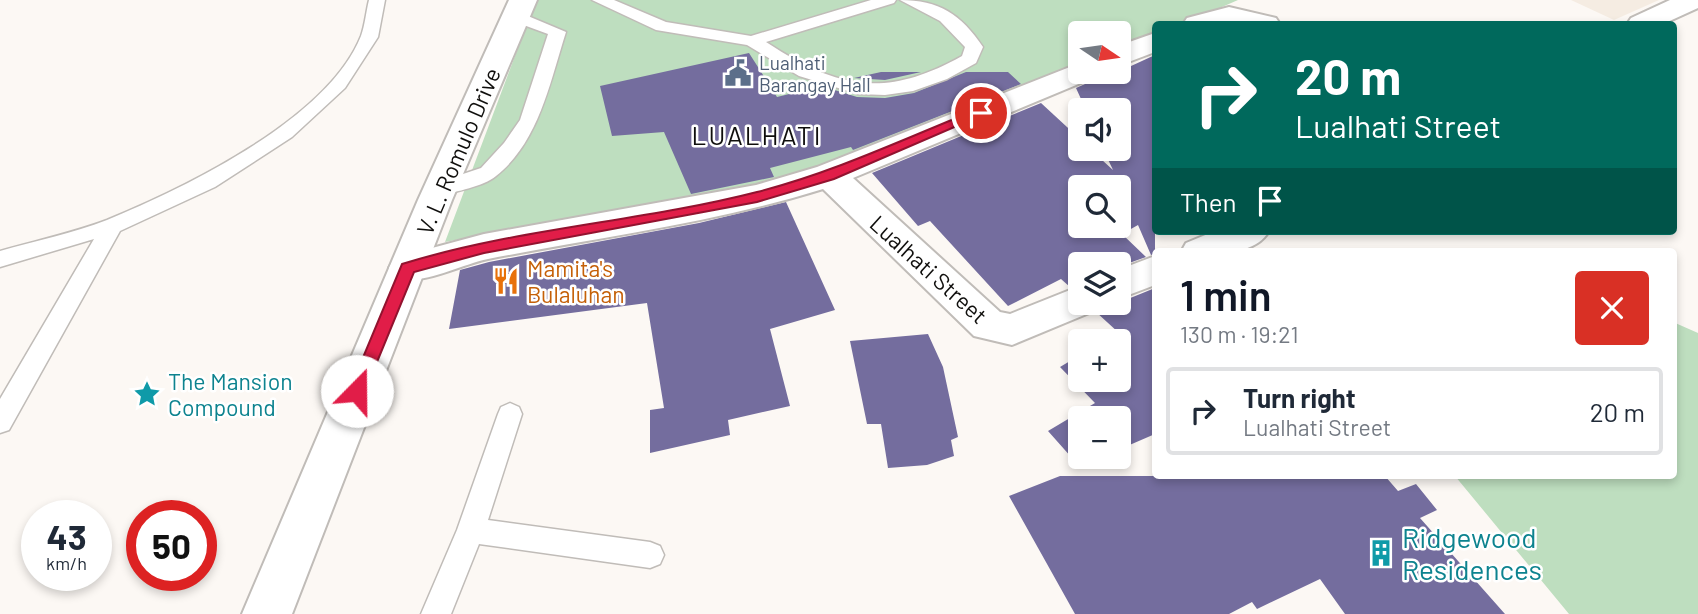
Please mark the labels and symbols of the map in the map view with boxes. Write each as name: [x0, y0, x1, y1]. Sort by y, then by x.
north arrow: [1068, 21, 1130, 84]
place label: Lualhati Barangay Hall: [759, 51, 871, 96]
public building icon: Lualhati Barangay Hall: [723, 58, 753, 88]
street label: V. L. Romulo Drive: [410, 63, 506, 239]
pin: [951, 83, 1011, 143]
district label: LUALHATI: [692, 119, 822, 150]
street label: Lualhati Street: [865, 209, 993, 329]
place label: Mamita's Bulaluhan: [527, 254, 625, 308]
restaurant icon: Mamita's Bulaluhan: [491, 266, 521, 296]
position arrow: [320, 354, 394, 428]
place label: The Mansion Compound: [168, 367, 293, 421]
place icon: The Mansion Compound: [132, 379, 162, 409]
speed limit sign: 50: [126, 500, 217, 591]
place label: Ridgewood Residences: [1402, 520, 1542, 586]
building icon: Ridgewood Residences: [1366, 538, 1396, 568]

